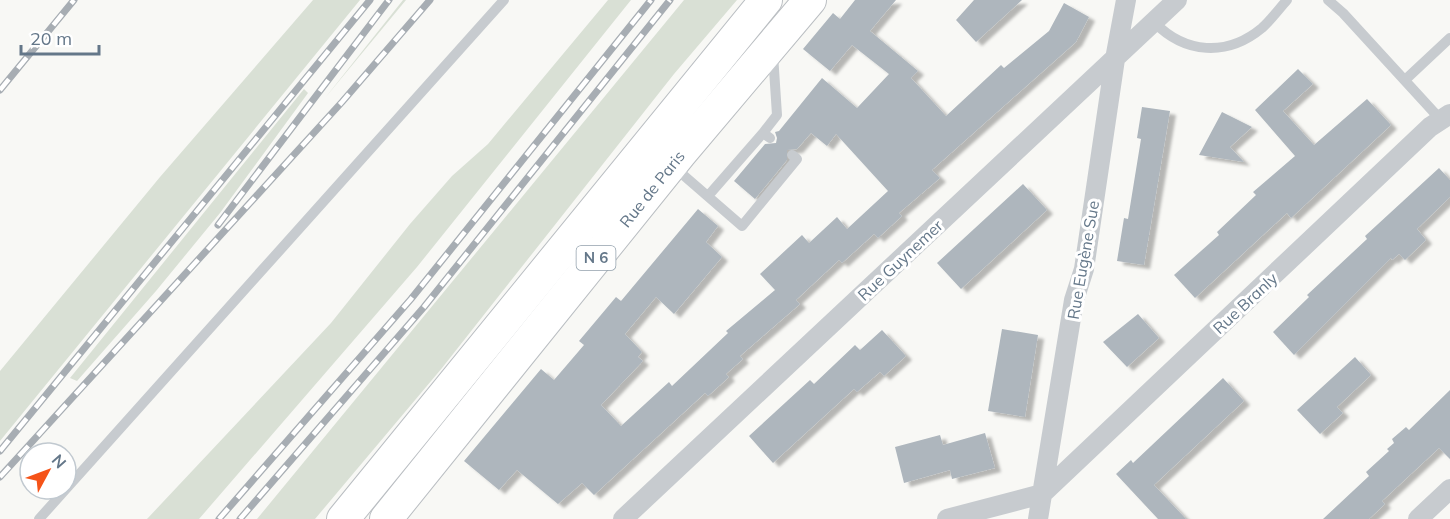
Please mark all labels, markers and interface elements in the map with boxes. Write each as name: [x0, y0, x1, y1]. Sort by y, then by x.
scale bar: [21, 18, 99, 56]
text: 20 m: [30, 27, 72, 50]
street label: Rue de Paris: [615, 146, 689, 231]
street label: Rue Eugène Sue: [1063, 199, 1103, 321]
street label: Rue Guynemer: [853, 215, 947, 305]
road number: N 6: [576, 246, 616, 270]
street label: Rue Branly: [1209, 268, 1282, 338]
north arrow: [18, 441, 78, 501]
text: N: [48, 450, 71, 472]

